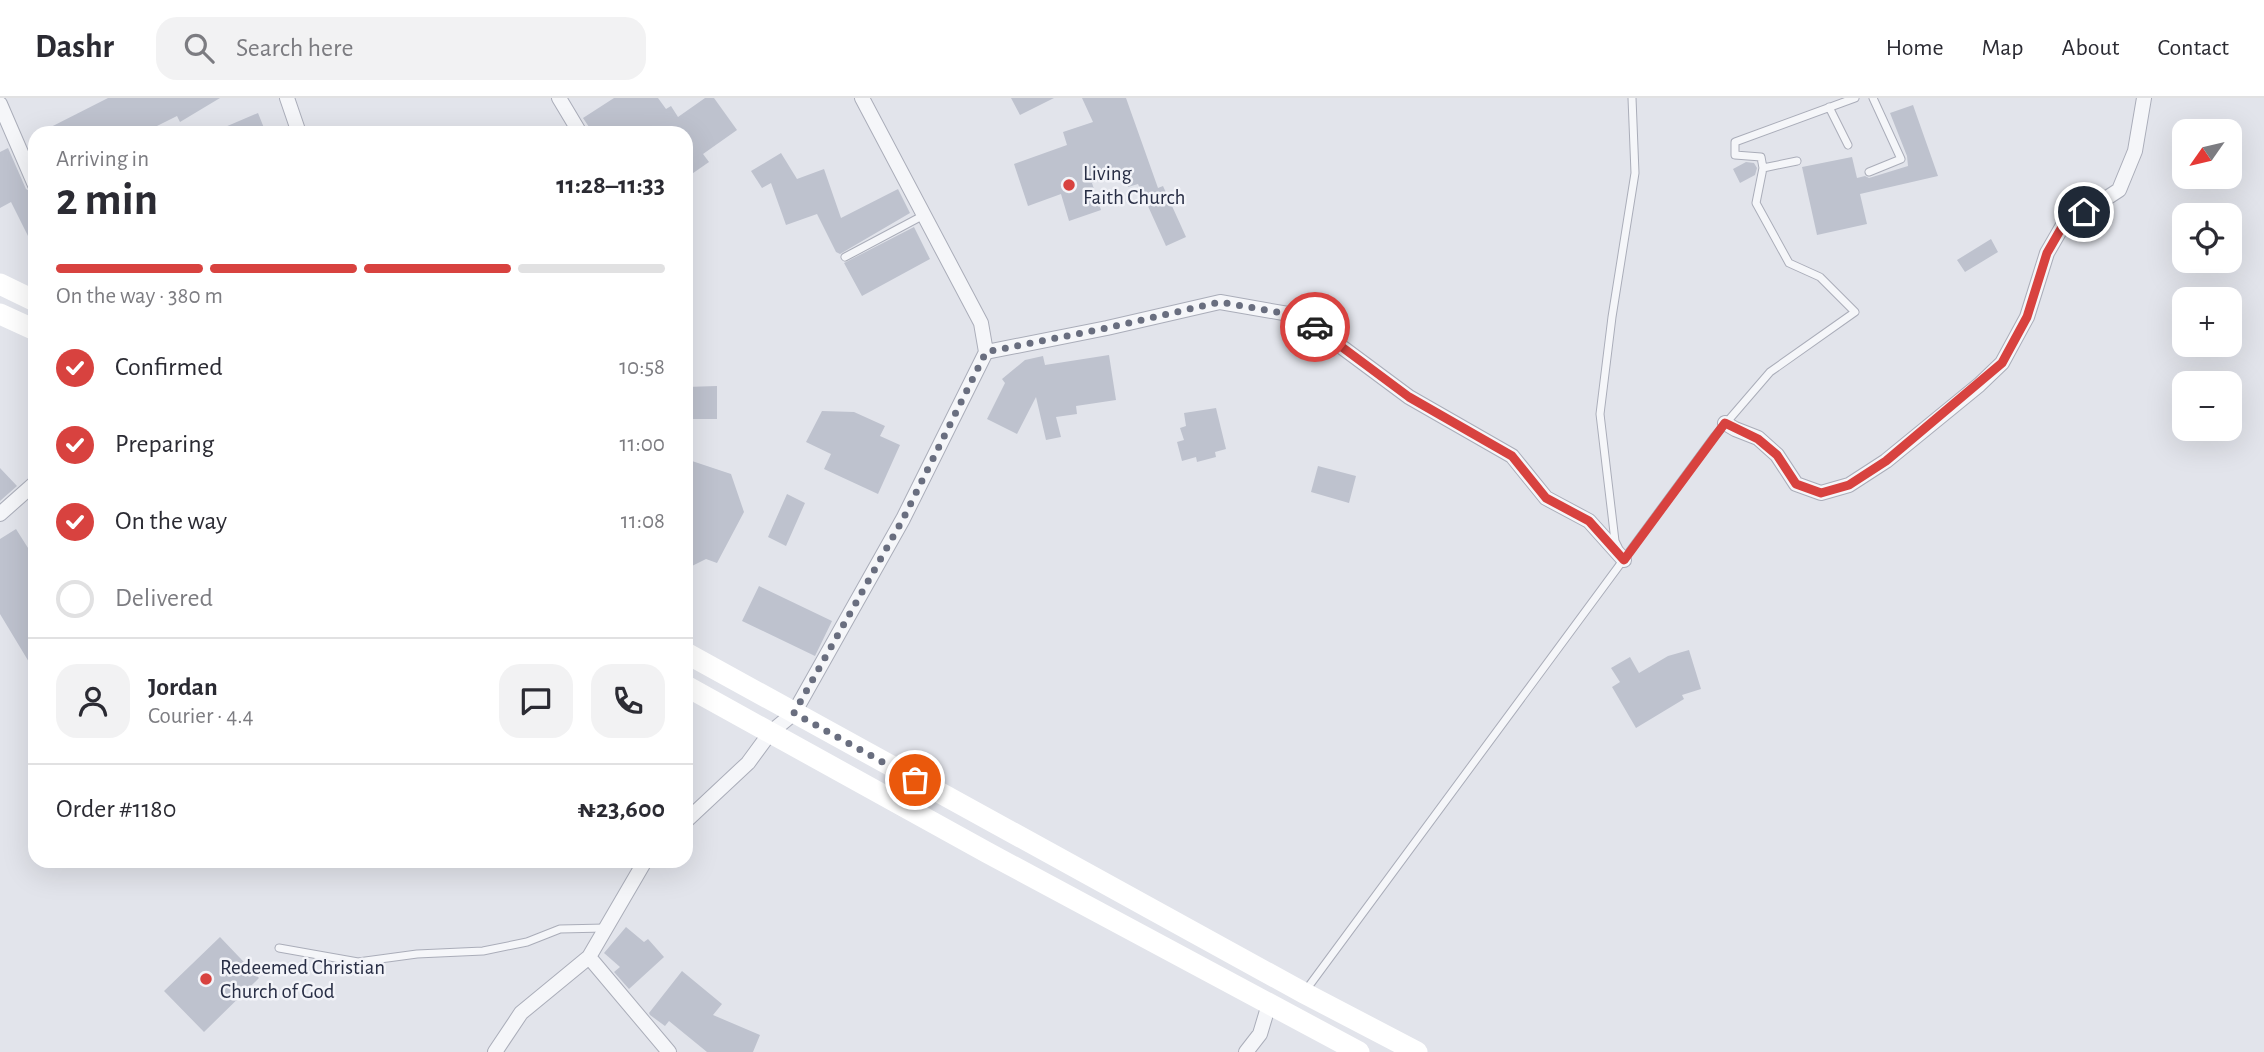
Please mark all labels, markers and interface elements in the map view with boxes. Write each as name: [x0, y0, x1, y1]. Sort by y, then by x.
search box: [156, 17, 646, 80]
icon: search: [180, 29, 218, 67]
text: Dashr: [35, 31, 114, 64]
text: Search here: [236, 35, 353, 61]
text: Home: [1886, 36, 1944, 60]
text: Map: [1982, 36, 2024, 60]
text: About: [2062, 36, 2119, 60]
text: Contact: [2157, 36, 2229, 60]
north arrow: [2172, 119, 2242, 189]
map controls: [2172, 119, 2242, 441]
text: Arriving in: [56, 148, 149, 171]
place label: Living Faith Church: [1083, 163, 1185, 208]
text: 11:28–11:33: [556, 172, 665, 198]
text: 2 min: [56, 177, 158, 223]
marker: Living Faith Church: [1061, 177, 1077, 193]
pin: [2054, 182, 2114, 242]
icon: home: [2065, 193, 2103, 231]
button: locate: [2172, 203, 2242, 273]
text: On the way · 380 m: [56, 285, 223, 308]
button: +: [2172, 287, 2242, 357]
courier: [1280, 292, 1350, 362]
icon: car: [1296, 308, 1334, 346]
icon: check: [56, 349, 94, 387]
text: Confirmed: [115, 354, 223, 380]
text: 10:58: [619, 356, 665, 379]
button: −: [2172, 371, 2242, 441]
icon: check: [56, 426, 94, 464]
text: Preparing: [115, 431, 214, 457]
text: 11:00: [620, 433, 665, 456]
icon: check: [56, 503, 94, 541]
text: On the way: [115, 508, 227, 534]
text: 11:08: [621, 510, 665, 533]
text: Delivered: [115, 585, 213, 611]
button: person: [56, 664, 130, 738]
button: chat: [499, 664, 573, 738]
button: phone: [591, 664, 665, 738]
text: Jordan: [148, 674, 218, 700]
text: Courier · 4.4: [148, 705, 254, 728]
pin: [885, 750, 945, 810]
icon: bag: [896, 761, 934, 799]
text: Order #1180: [56, 796, 176, 822]
text: ₦23,600: [578, 796, 665, 822]
place label: Redeemed Christian Church of God: [220, 957, 385, 1002]
marker: Redeemed Christian Church of God: [198, 971, 214, 987]

